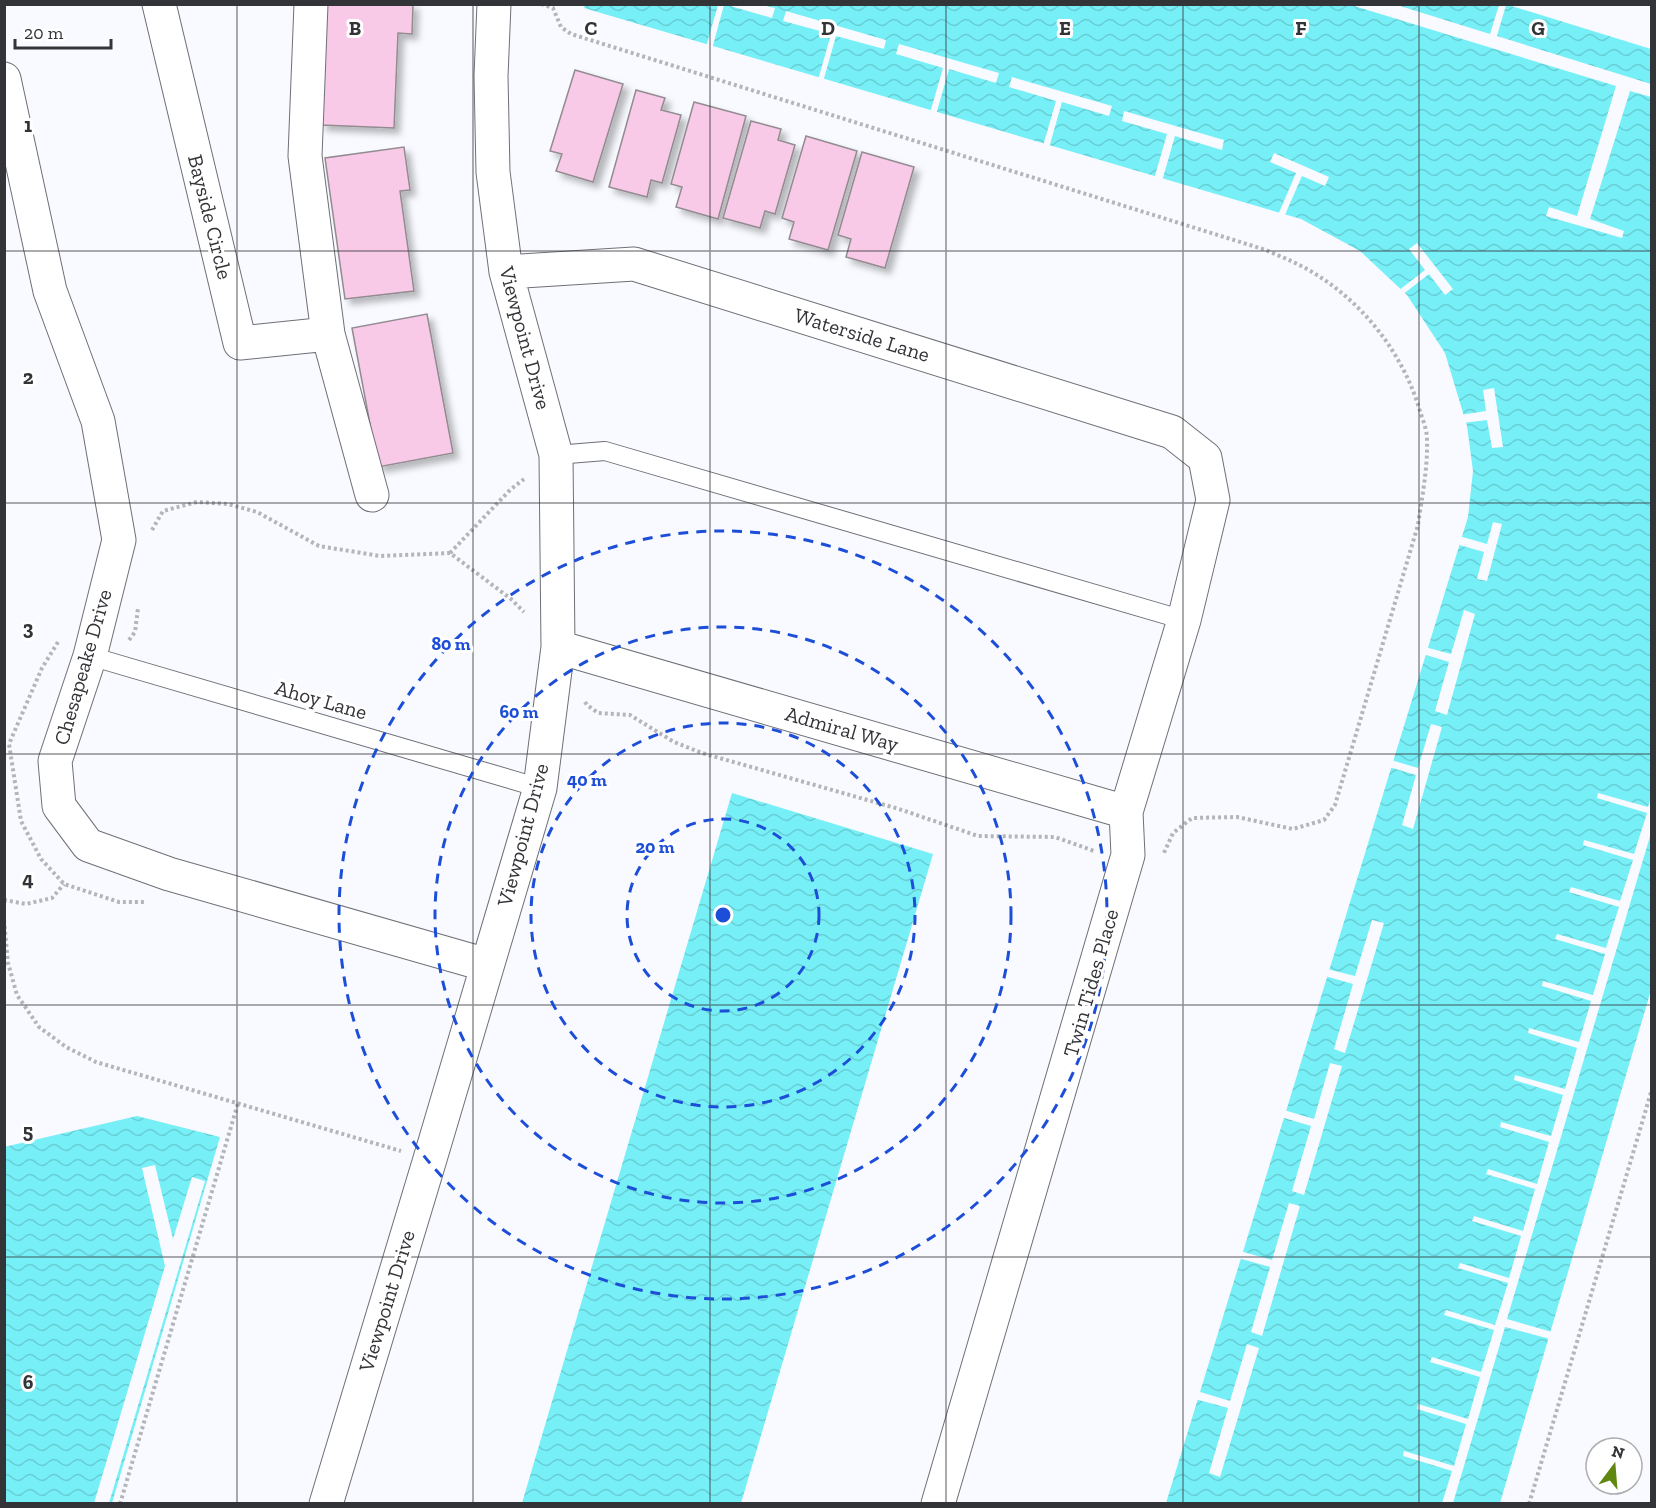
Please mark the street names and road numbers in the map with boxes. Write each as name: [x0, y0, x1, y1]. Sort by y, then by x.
street label: Bayside Circle: [183, 152, 238, 282]
street label: Viewpoint Drive: [494, 263, 557, 412]
street label: Waterside Lane: [792, 302, 933, 367]
street label: Chesapeake Drive: [48, 586, 117, 748]
street label: Ahoy Lane: [272, 675, 370, 725]
street label: Admiral Way: [783, 700, 902, 757]
street label: Viewpoint Drive: [491, 760, 554, 910]
street label: Twin Tides Place: [1057, 906, 1124, 1060]
street label: Viewpoint Drive: [353, 1227, 420, 1376]

